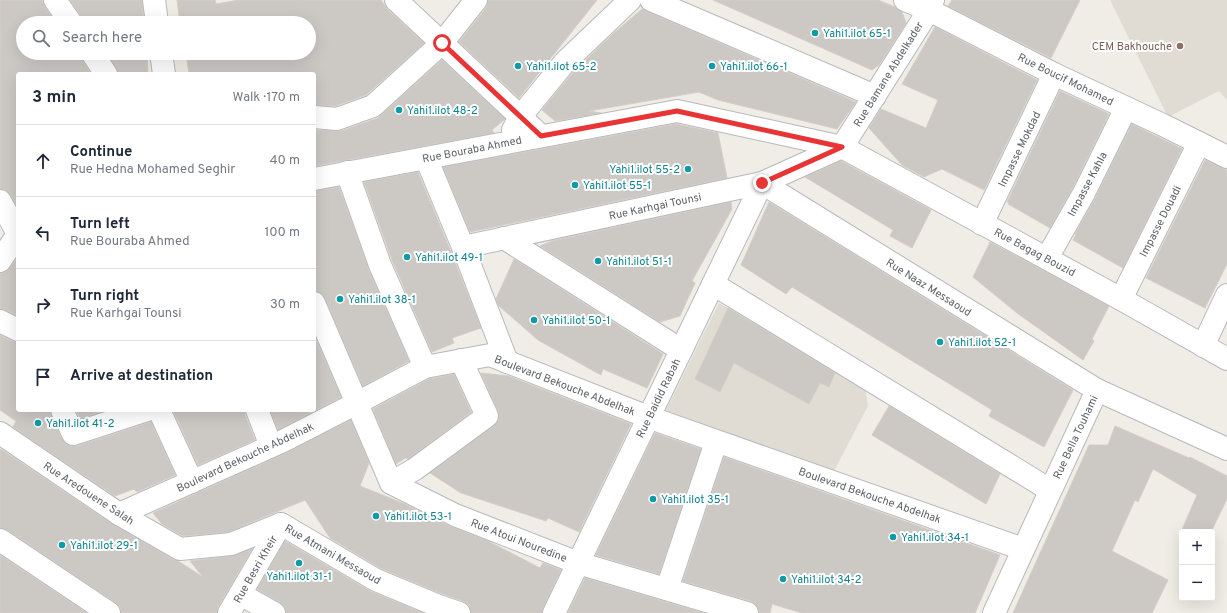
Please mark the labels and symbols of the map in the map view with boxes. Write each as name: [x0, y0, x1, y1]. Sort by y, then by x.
street label: Rue Bamane Abdelkader: [851, 19, 927, 130]
place label: Yahi1.ilot 65-1: [823, 27, 891, 41]
marker: Yahi1.ilot 65-1: [810, 28, 820, 38]
route start: [433, 34, 451, 52]
place label: CEM Bakhouche: [1092, 40, 1172, 54]
marker: CEM Bakhouche: [1175, 41, 1185, 51]
street label: Rue Boucif Mohamed: [1015, 51, 1116, 109]
place label: Yahi1.ilot 65-2: [526, 60, 597, 74]
place label: Yahi1.ilot 66-1: [720, 60, 788, 74]
marker: Yahi1.ilot 65-2: [513, 61, 523, 71]
marker: Yahi1.ilot 66-1: [707, 61, 717, 71]
place label: Yahi1.ilot 48-2: [407, 104, 478, 118]
marker: Yahi1.ilot 48-2: [394, 105, 404, 115]
street label: Impasse Mokdad: [996, 109, 1044, 189]
street label: Rue Bouraba Ahmed: [421, 133, 523, 167]
street label: Impasse Kahla: [1065, 150, 1111, 219]
place label: Yahi1.ilot 55-2: [609, 163, 680, 177]
marker: Yahi1.ilot 55-2: [683, 164, 693, 174]
route end: [753, 174, 771, 192]
place label: Yahi1.ilot 55-1: [583, 179, 651, 193]
marker: Yahi1.ilot 55-1: [570, 180, 580, 190]
street label: Impasse Douadi: [1137, 183, 1185, 259]
street label: Rue Karhgai Tounsi: [608, 190, 703, 224]
street label: Rue Bagag Bouzid: [991, 226, 1078, 280]
place label: Yahi1.ilot 49-1: [415, 251, 483, 265]
marker: Yahi1.ilot 49-1: [402, 252, 412, 262]
place label: Yahi1.ilot 51-1: [606, 255, 672, 269]
marker: Yahi1.ilot 51-1: [593, 256, 603, 266]
street label: Rue Naaz Messaoud: [883, 256, 974, 320]
place label: Yahi1.ilot 38-1: [348, 293, 416, 307]
marker: Yahi1.ilot 38-1: [335, 294, 345, 304]
place label: Yahi1.ilot 50-1: [542, 314, 610, 328]
marker: Yahi1.ilot 50-1: [529, 315, 539, 325]
place label: Yahi1.ilot 52-1: [948, 336, 1016, 350]
marker: Yahi1.ilot 52-1: [935, 337, 945, 347]
street label: Boulevard Bekouche Abdelhak: [492, 353, 637, 419]
street label: Rue Baidid Rabah: [634, 356, 684, 440]
street label: Rue Bella Touhami: [1050, 393, 1101, 482]
place label: Yahi1.ilot 41-2: [46, 417, 115, 431]
marker: Yahi1.ilot 41-2: [33, 418, 43, 428]
street label: Boulevard Bekouche Abdelhak: [175, 420, 316, 496]
street label: Rue Aredouene Salah: [40, 459, 137, 528]
street label: Boulevard Bekouche Abdelhak: [796, 465, 943, 527]
place label: Yahi1.ilot 35-1: [661, 493, 729, 507]
marker: Yahi1.ilot 35-1: [648, 494, 658, 504]
place label: Yahi1.ilot 53-1: [384, 510, 452, 524]
marker: Yahi1.ilot 53-1: [371, 511, 381, 521]
street label: Rue Atoui Nouredine: [469, 516, 569, 566]
street label: Rue Atmani Messaoud: [282, 522, 383, 588]
place label: Yahi1.ilot 34-1: [901, 531, 969, 545]
street label: Rue Besri Kheir: [231, 532, 281, 606]
marker: Yahi1.ilot 34-1: [888, 532, 898, 542]
place label: Yahi1.ilot 29-1: [70, 539, 138, 553]
marker: Yahi1.ilot 29-1: [57, 540, 67, 550]
marker: Yahi1.ilot 31-1: [294, 558, 304, 568]
place label: Yahi1.ilot 31-1: [266, 570, 332, 584]
place label: Yahi1.ilot 34-2: [791, 573, 862, 587]
marker: Yahi1.ilot 34-2: [778, 574, 788, 584]

